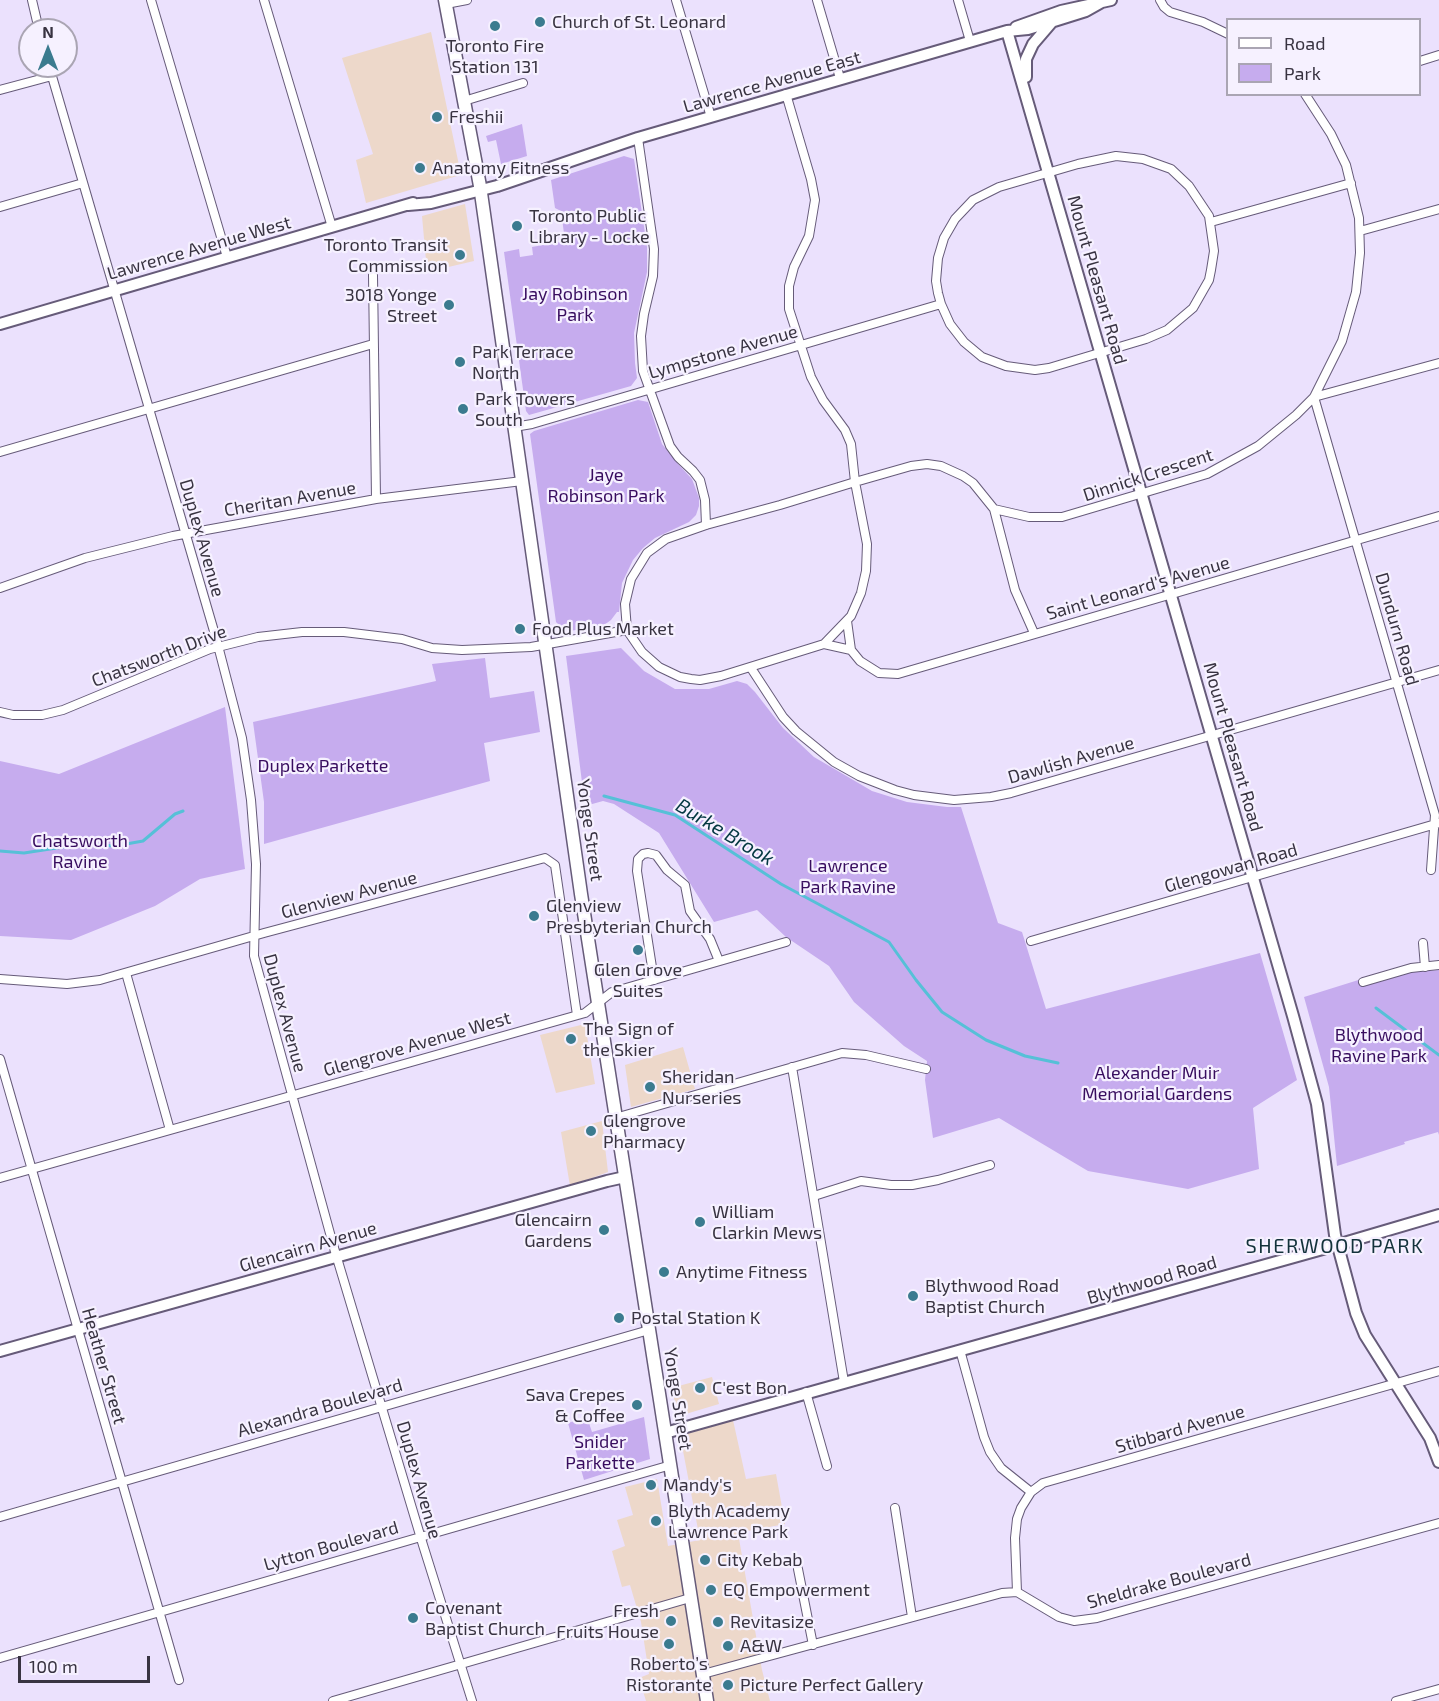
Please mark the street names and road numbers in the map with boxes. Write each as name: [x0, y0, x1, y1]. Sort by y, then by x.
street label: Lawrence Avenue East: [681, 46, 863, 118]
street label: Mount Pleasant Road: [1063, 193, 1131, 367]
street label: Lawrence Avenue West: [105, 211, 293, 285]
street label: Lympstone Avenue: [646, 320, 800, 384]
street label: Dinnick Crescent: [1080, 444, 1216, 506]
street label: Duplex Avenue: [175, 477, 229, 599]
street label: Cheritan Avenue: [222, 477, 358, 521]
street label: Saint Leonard's Avenue: [1044, 551, 1232, 625]
street label: Dundurn Road: [1371, 570, 1423, 688]
street label: Chatsworth Drive: [88, 620, 230, 692]
street label: Mount Pleasant Road: [1199, 660, 1267, 834]
street label: Dawlish Avenue: [1005, 732, 1137, 788]
street label: Yonge Street: [572, 777, 608, 883]
street label: Glengowan Road: [1162, 839, 1300, 897]
street label: Glenview Avenue: [279, 867, 419, 923]
street label: Duplex Avenue: [259, 952, 311, 1074]
street label: Glengrove Avenue West: [321, 1007, 513, 1081]
street label: Glencairn Avenue: [237, 1217, 379, 1277]
street label: Blythwood Road: [1085, 1251, 1219, 1309]
street label: Heather Street: [77, 1305, 131, 1427]
street label: Yonge Street: [659, 1346, 697, 1452]
street label: Alexandra Boulevard: [235, 1374, 405, 1442]
street label: Stibbard Avenue: [1113, 1400, 1247, 1458]
street label: Duplex Avenue: [392, 1419, 446, 1541]
street label: Lytton Boulevard: [261, 1516, 401, 1576]
street label: Sheldrake Boulevard: [1085, 1549, 1253, 1613]

